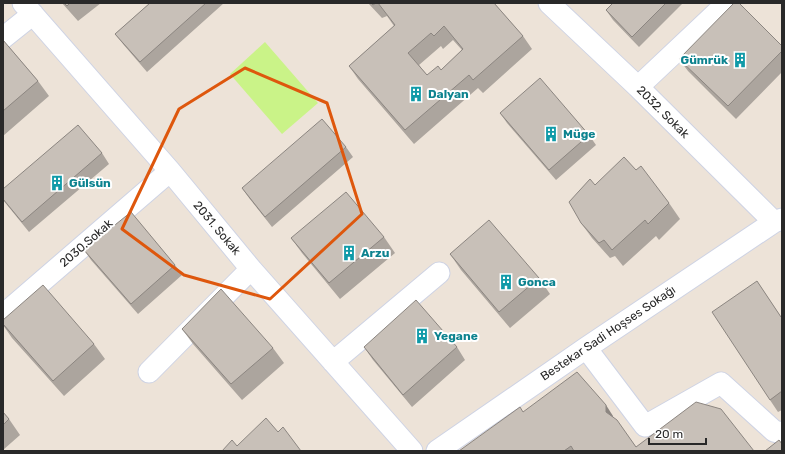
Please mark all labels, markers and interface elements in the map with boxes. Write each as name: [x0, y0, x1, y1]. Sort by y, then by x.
building icon: Gümrük: [731, 51, 749, 69]
place label: Gümrük: [681, 53, 728, 67]
street label: 2032. Sokak: [634, 83, 693, 142]
building icon: Dalyan: [407, 85, 425, 103]
place label: Dalyan: [428, 87, 469, 101]
building icon: Müge: [542, 125, 560, 143]
place label: Müge: [563, 127, 595, 141]
building icon: Gülsün: [48, 174, 66, 192]
place label: Gülsün: [69, 176, 111, 190]
street label: 2031. Sokak: [190, 198, 244, 258]
street label: 2030.Sokak: [57, 216, 116, 270]
building icon: Arzu: [340, 244, 358, 262]
place label: Arzu: [361, 246, 389, 260]
building icon: Gonca: [497, 273, 515, 291]
place label: Gonca: [518, 275, 556, 289]
street label: Bestekar Sadi Hoşses Sokağı: [538, 282, 678, 383]
building icon: Yegane: [413, 327, 431, 345]
place label: Yegane: [434, 329, 478, 343]
scale bar: [649, 420, 706, 446]
text: 20 m: [655, 427, 683, 441]

